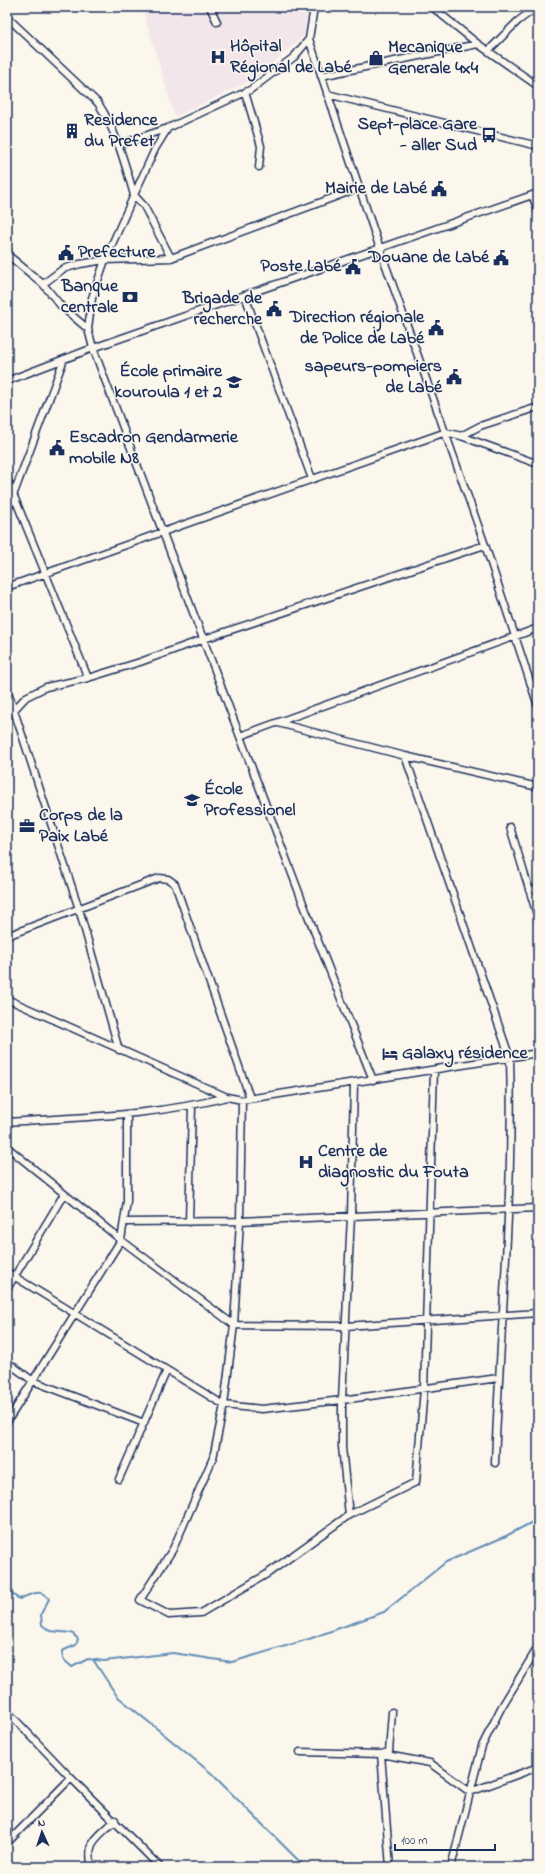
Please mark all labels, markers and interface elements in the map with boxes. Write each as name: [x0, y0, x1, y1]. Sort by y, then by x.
place label: Hôpital Régional de Labé: [230, 34, 352, 82]
place label: Mecanique Generale 4x4: [388, 35, 479, 82]
hospital icon: Hôpital Régional de Labé: [209, 48, 227, 66]
shop icon: Mecanique Generale 4x4: [367, 49, 385, 67]
place label: Residence du Prefet: [84, 108, 158, 155]
place label: Sept-place Gare - aller Sud: [358, 112, 478, 159]
building icon: Residence du Prefet: [63, 122, 81, 140]
bus stop icon: Sept-place Gare - aller Sud: [480, 126, 498, 144]
place label: Mairie de Labé: [325, 176, 428, 202]
public building icon: Mairie de Labé: [430, 180, 448, 198]
place label: Prefecture: [78, 240, 156, 266]
public building icon: Prefecture: [57, 244, 75, 262]
place label: Douane de Labé: [367, 245, 490, 271]
public building icon: Douane de Labé: [492, 249, 510, 267]
place label: Poste Labé: [261, 254, 342, 280]
public building icon: Poste Labé: [344, 258, 362, 276]
place label: Banque centrale: [60, 274, 119, 321]
place label: Brigade de recherche: [181, 286, 263, 333]
bank icon: Banque centrale: [121, 288, 139, 306]
public building icon: Brigade de recherche: [265, 300, 283, 318]
place label: Direction régionale de Police de Labé: [289, 305, 425, 352]
public building icon: Direction régionale de Police de Labé: [427, 319, 445, 337]
place label: sapeurs-pompiers de Labé: [305, 354, 443, 401]
place label: École primaire kouroula 1 et 2: [114, 359, 223, 406]
public building icon: sapeurs-pompiers de Labé: [445, 368, 463, 386]
school or university icon: École primaire kouroula 1 et 2: [225, 373, 243, 391]
place label: Escadron Gendarmerie mobile N8: [69, 425, 239, 472]
public building icon: Escadron Gendarmerie mobile N8: [48, 439, 66, 457]
place label: École Professionel: [204, 777, 296, 824]
school or university icon: École Professionel: [183, 791, 201, 809]
place label: Corps de la Paix Labé: [39, 803, 123, 850]
office icon: Corps de la Paix Labé: [18, 817, 36, 835]
place label: Galaxy résidence: [402, 1041, 528, 1068]
hotel icon: Galaxy résidence: [381, 1045, 399, 1063]
place label: Centre de diagnostic du Fouta: [318, 1139, 469, 1187]
hospital icon: Centre de diagnostic du Fouta: [297, 1153, 315, 1171]
north arrow: [22, 1812, 62, 1852]
text: N: [37, 1815, 46, 1831]
scale bar: [395, 1826, 495, 1852]
text: 100 m: [401, 1832, 428, 1850]

